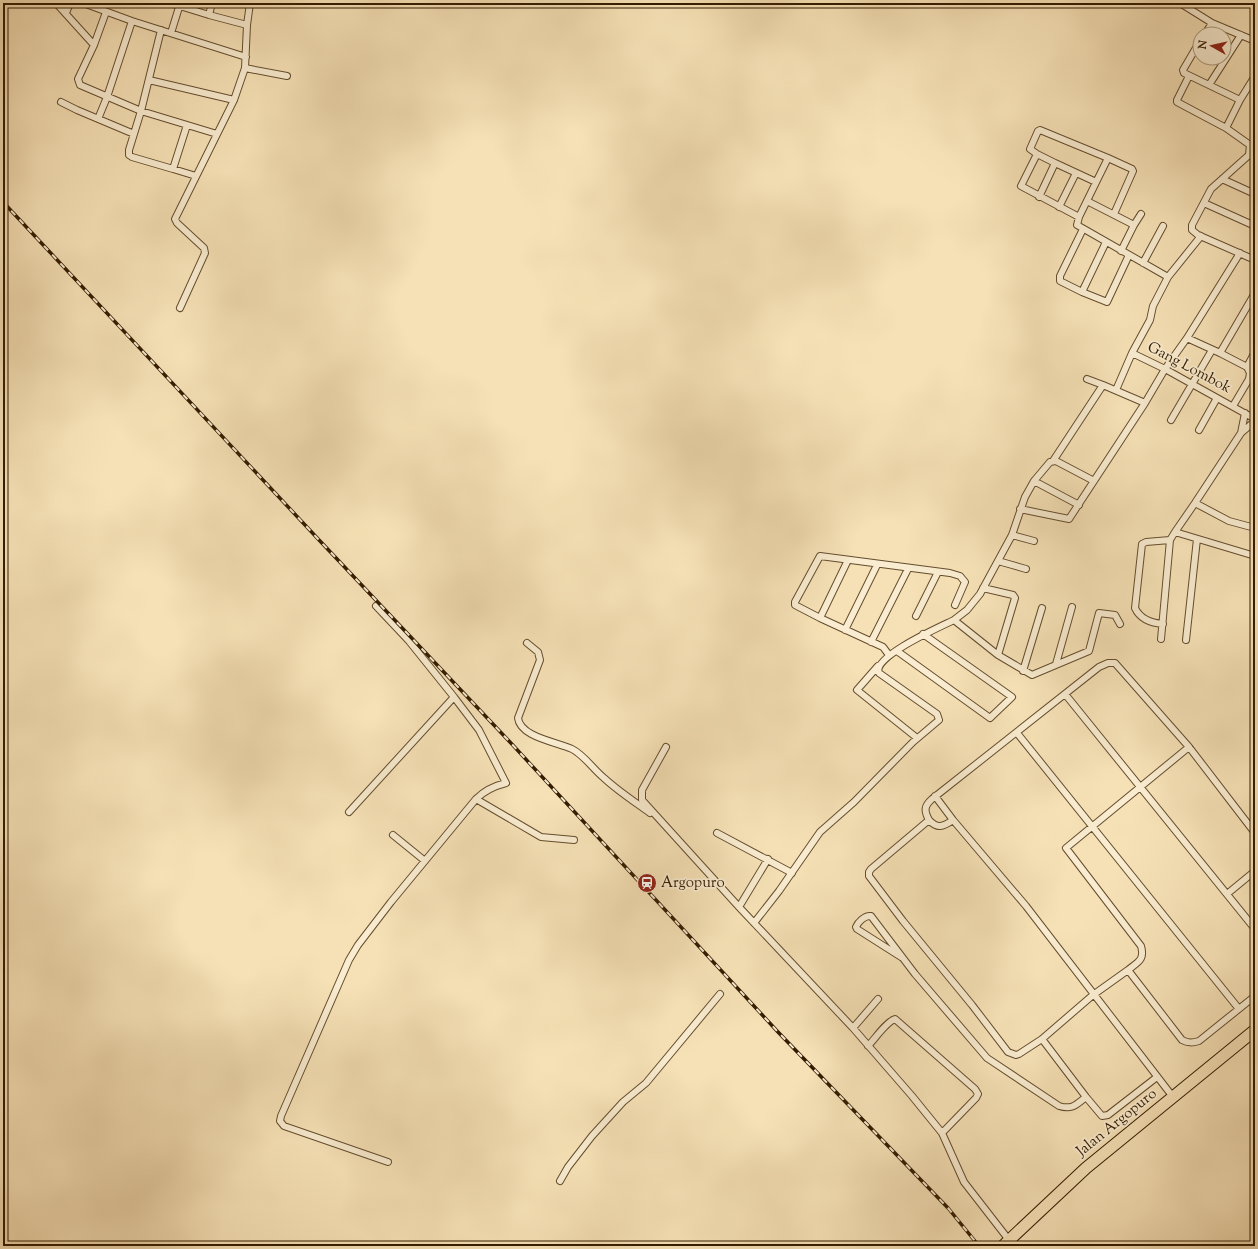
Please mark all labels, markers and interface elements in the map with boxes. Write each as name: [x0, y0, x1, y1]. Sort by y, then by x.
north arrow: [1192, 26, 1232, 66]
text: N: [1194, 39, 1212, 51]
street label: Gang Lombok: [1143, 337, 1235, 399]
station icon: Argopuro: [636, 872, 658, 894]
place label: Argopuro: [661, 873, 725, 894]
street label: Jalan Argopuro: [1072, 1084, 1162, 1163]

